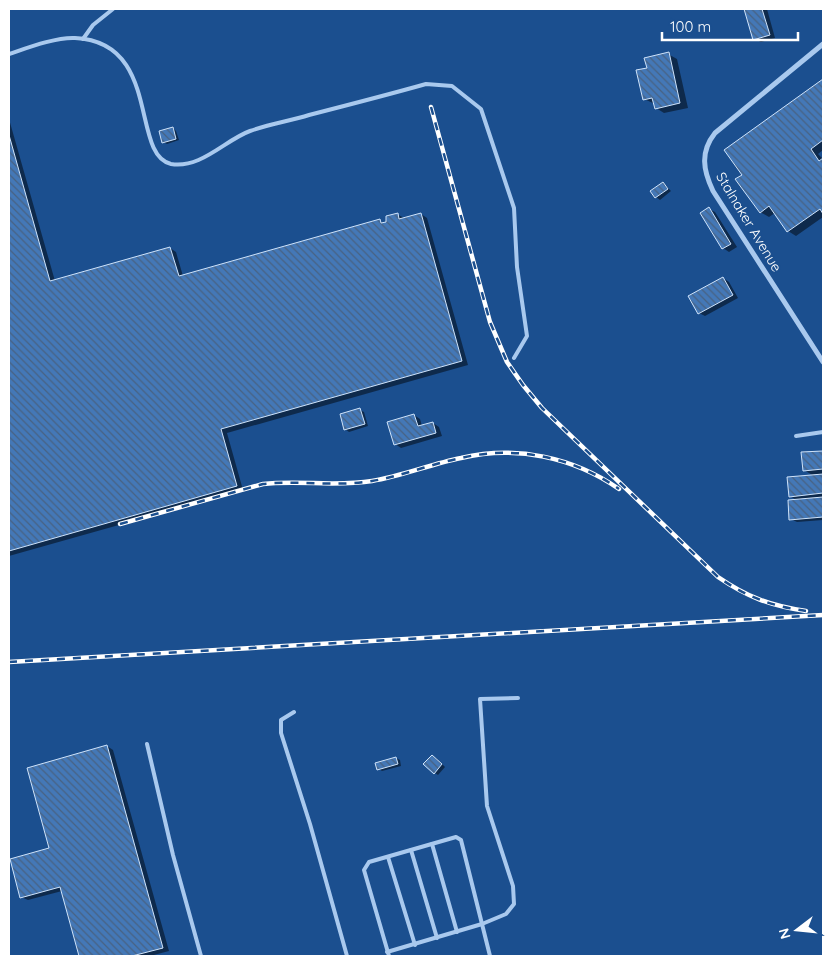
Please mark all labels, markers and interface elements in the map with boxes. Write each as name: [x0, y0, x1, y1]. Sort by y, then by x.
scale bar: [662, 10, 798, 42]
text: 100 m: [670, 17, 711, 36]
street label: Stalnaker Avenue: [712, 169, 786, 275]
north arrow: [772, 905, 822, 955]
text: N: [774, 926, 795, 941]

